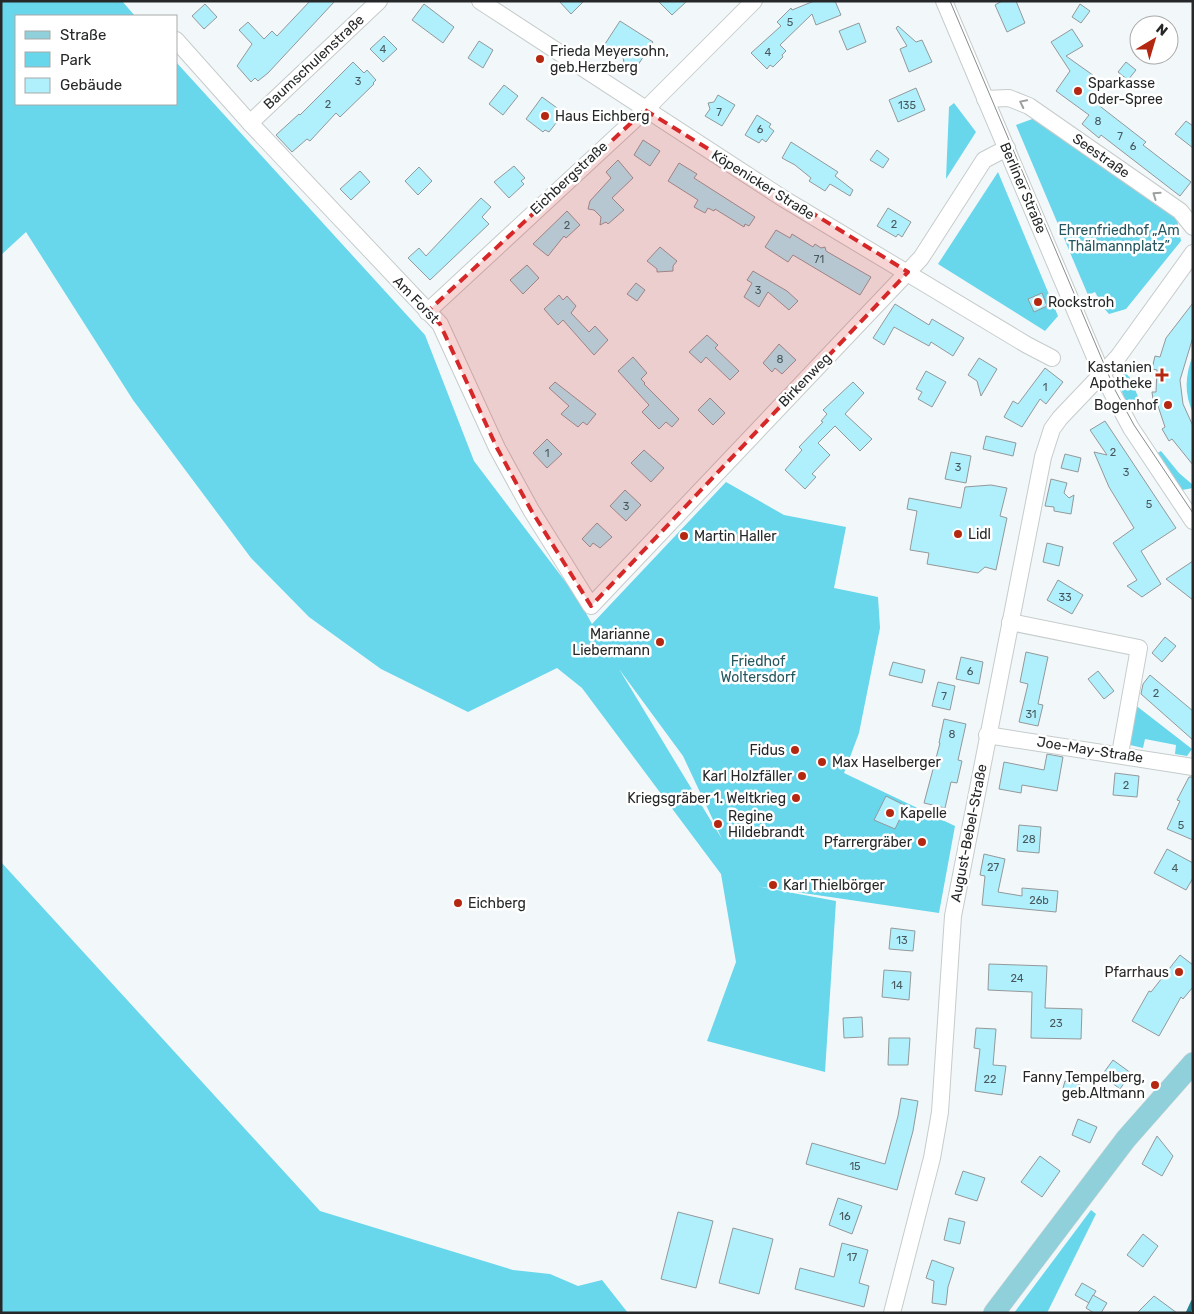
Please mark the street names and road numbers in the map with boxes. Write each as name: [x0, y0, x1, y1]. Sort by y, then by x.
street label: Baumschulenstraße: [260, 11, 368, 113]
street label: Seestraße: [1069, 130, 1133, 182]
street label: Eichbergstraße: [527, 138, 611, 218]
street label: Berliner Straße: [996, 140, 1050, 236]
street label: Köpenicker Straße: [708, 146, 818, 224]
street label: Am Forst: [389, 273, 443, 328]
street label: Birkenweg: [775, 349, 835, 411]
street label: Joe-May-Straße: [1036, 733, 1144, 767]
street label: August-Bebel-Straße: [947, 762, 991, 903]

